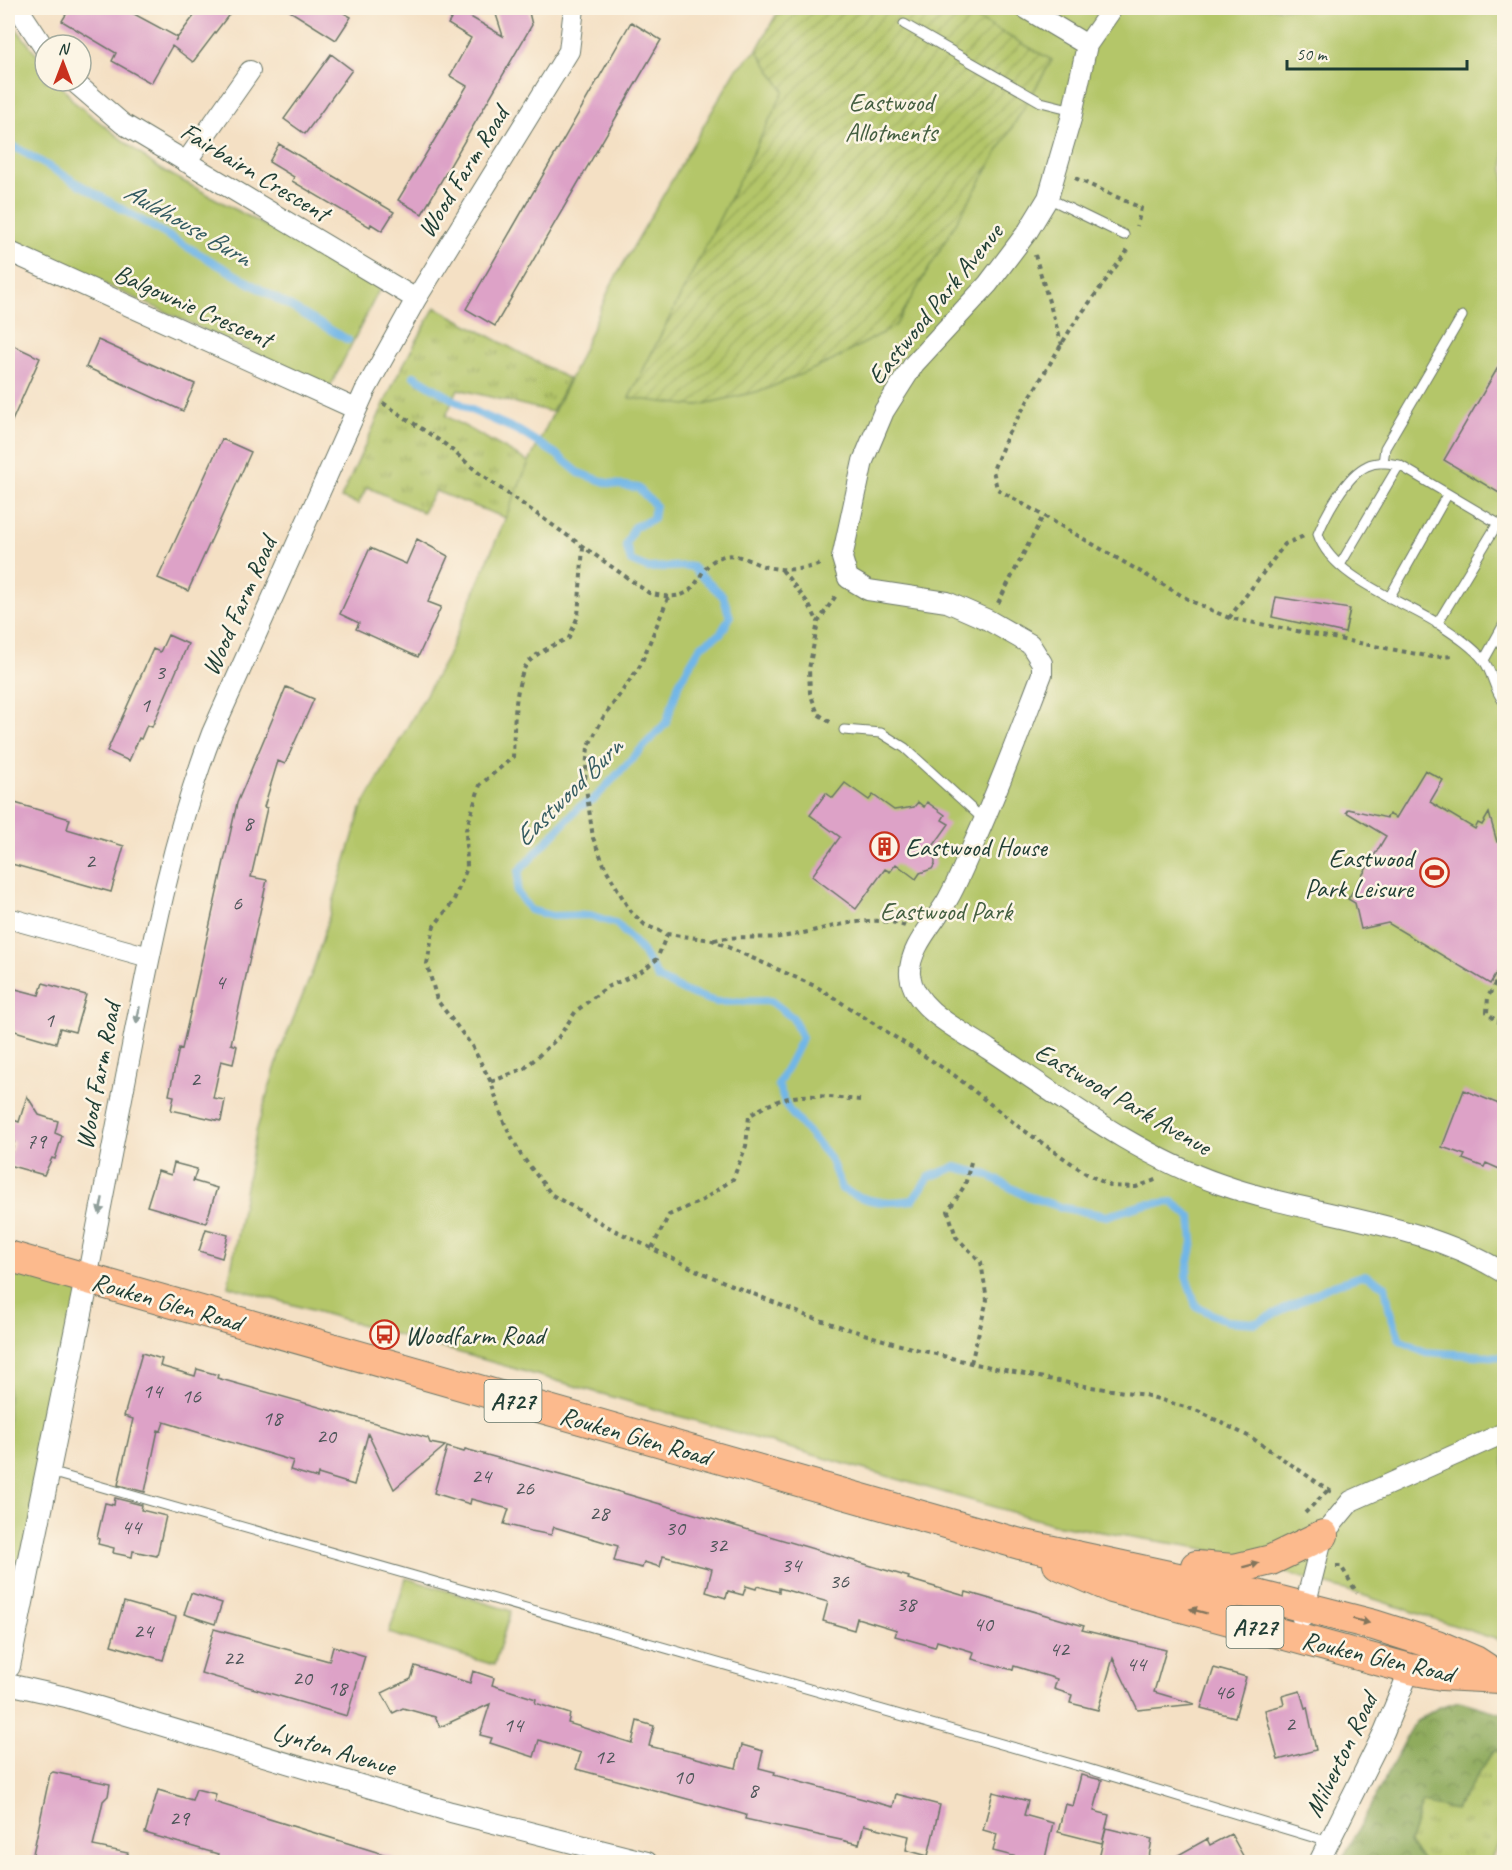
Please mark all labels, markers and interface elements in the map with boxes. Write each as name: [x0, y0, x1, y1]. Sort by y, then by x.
north arrow: [33, 33, 93, 93]
scale bar: [1287, 33, 1467, 71]
text: N: [58, 39, 71, 59]
text: 50 m: [1296, 43, 1329, 65]
park label: Eastwood Allotments: [845, 86, 939, 149]
street label: Wood Farm Road: [410, 97, 518, 244]
street label: Fairbairn Crescent: [175, 115, 338, 231]
water label: Auldhouse Burn: [118, 174, 260, 275]
street label: Eastwood Park Avenue: [860, 215, 1012, 391]
street label: Balgownie Crescent: [109, 256, 280, 357]
street label: Wood Farm Road: [194, 528, 286, 680]
house number: 3: [155, 658, 167, 686]
house number: 1: [140, 691, 151, 719]
water label: Eastwood Burn: [506, 728, 632, 854]
house number: 8: [243, 809, 255, 837]
building icon: Eastwood House: [868, 831, 900, 863]
place label: Eastwood House: [905, 831, 1048, 864]
place label: Eastwood Park Leisure: [1305, 842, 1417, 905]
house number: 2: [85, 847, 97, 875]
sports icon: Eastwood Park Leisure: [1418, 857, 1450, 889]
house number: 6: [232, 889, 243, 917]
park label: Eastwood Park: [880, 895, 1015, 928]
house number: 4: [215, 968, 227, 996]
street label: Wood Farm Road: [68, 996, 129, 1152]
house number: 1: [44, 1006, 55, 1034]
one-way arrow: [133, 1006, 142, 1025]
street label: Eastwood Park Avenue: [1029, 1035, 1219, 1164]
house number: 2: [190, 1065, 202, 1093]
house number: 79: [26, 1127, 48, 1155]
one-way arrow: [96, 1197, 105, 1216]
street label: Rouken Glen Road: [88, 1265, 250, 1340]
bus stop icon: Woodfarm Road: [368, 1319, 400, 1351]
place label: Woodfarm Road: [405, 1319, 548, 1352]
house number: 14: [142, 1377, 164, 1405]
road number: A727: [484, 1380, 542, 1422]
house number: 16: [181, 1382, 202, 1410]
street label: Rouken Glen Road: [556, 1399, 718, 1474]
house number: 18: [262, 1404, 284, 1432]
house number: 20: [316, 1422, 338, 1450]
house number: 24: [471, 1462, 493, 1490]
house number: 26: [514, 1474, 535, 1502]
house number: 28: [589, 1499, 611, 1527]
house number: 44: [121, 1513, 143, 1541]
house number: 30: [665, 1514, 687, 1542]
house number: 32: [707, 1531, 729, 1559]
house number: 34: [781, 1551, 803, 1579]
one-way arrow: [1242, 1559, 1260, 1569]
house number: 36: [829, 1567, 850, 1595]
house number: 38: [896, 1590, 918, 1618]
one-way arrow: [1189, 1606, 1207, 1615]
road number: A727: [1226, 1606, 1284, 1648]
house number: 40: [973, 1610, 995, 1638]
house number: 24: [133, 1617, 155, 1645]
one-way arrow: [1351, 1617, 1370, 1627]
street label: Rouken Glen Road: [1299, 1623, 1461, 1691]
house number: 42: [1049, 1635, 1071, 1663]
house number: 22: [223, 1644, 245, 1672]
house number: 44: [1126, 1650, 1148, 1678]
house number: 20: [292, 1664, 314, 1692]
house number: 18: [327, 1674, 349, 1702]
house number: 46: [1214, 1678, 1235, 1706]
street label: Milverton Road: [1297, 1684, 1387, 1822]
house number: 2: [1285, 1710, 1297, 1738]
house number: 14: [503, 1711, 525, 1739]
street label: Lynton Avenue: [269, 1715, 402, 1784]
house number: 12: [594, 1743, 616, 1771]
house number: 10: [673, 1763, 695, 1791]
house number: 8: [748, 1776, 760, 1804]
house number: 29: [169, 1804, 191, 1832]

